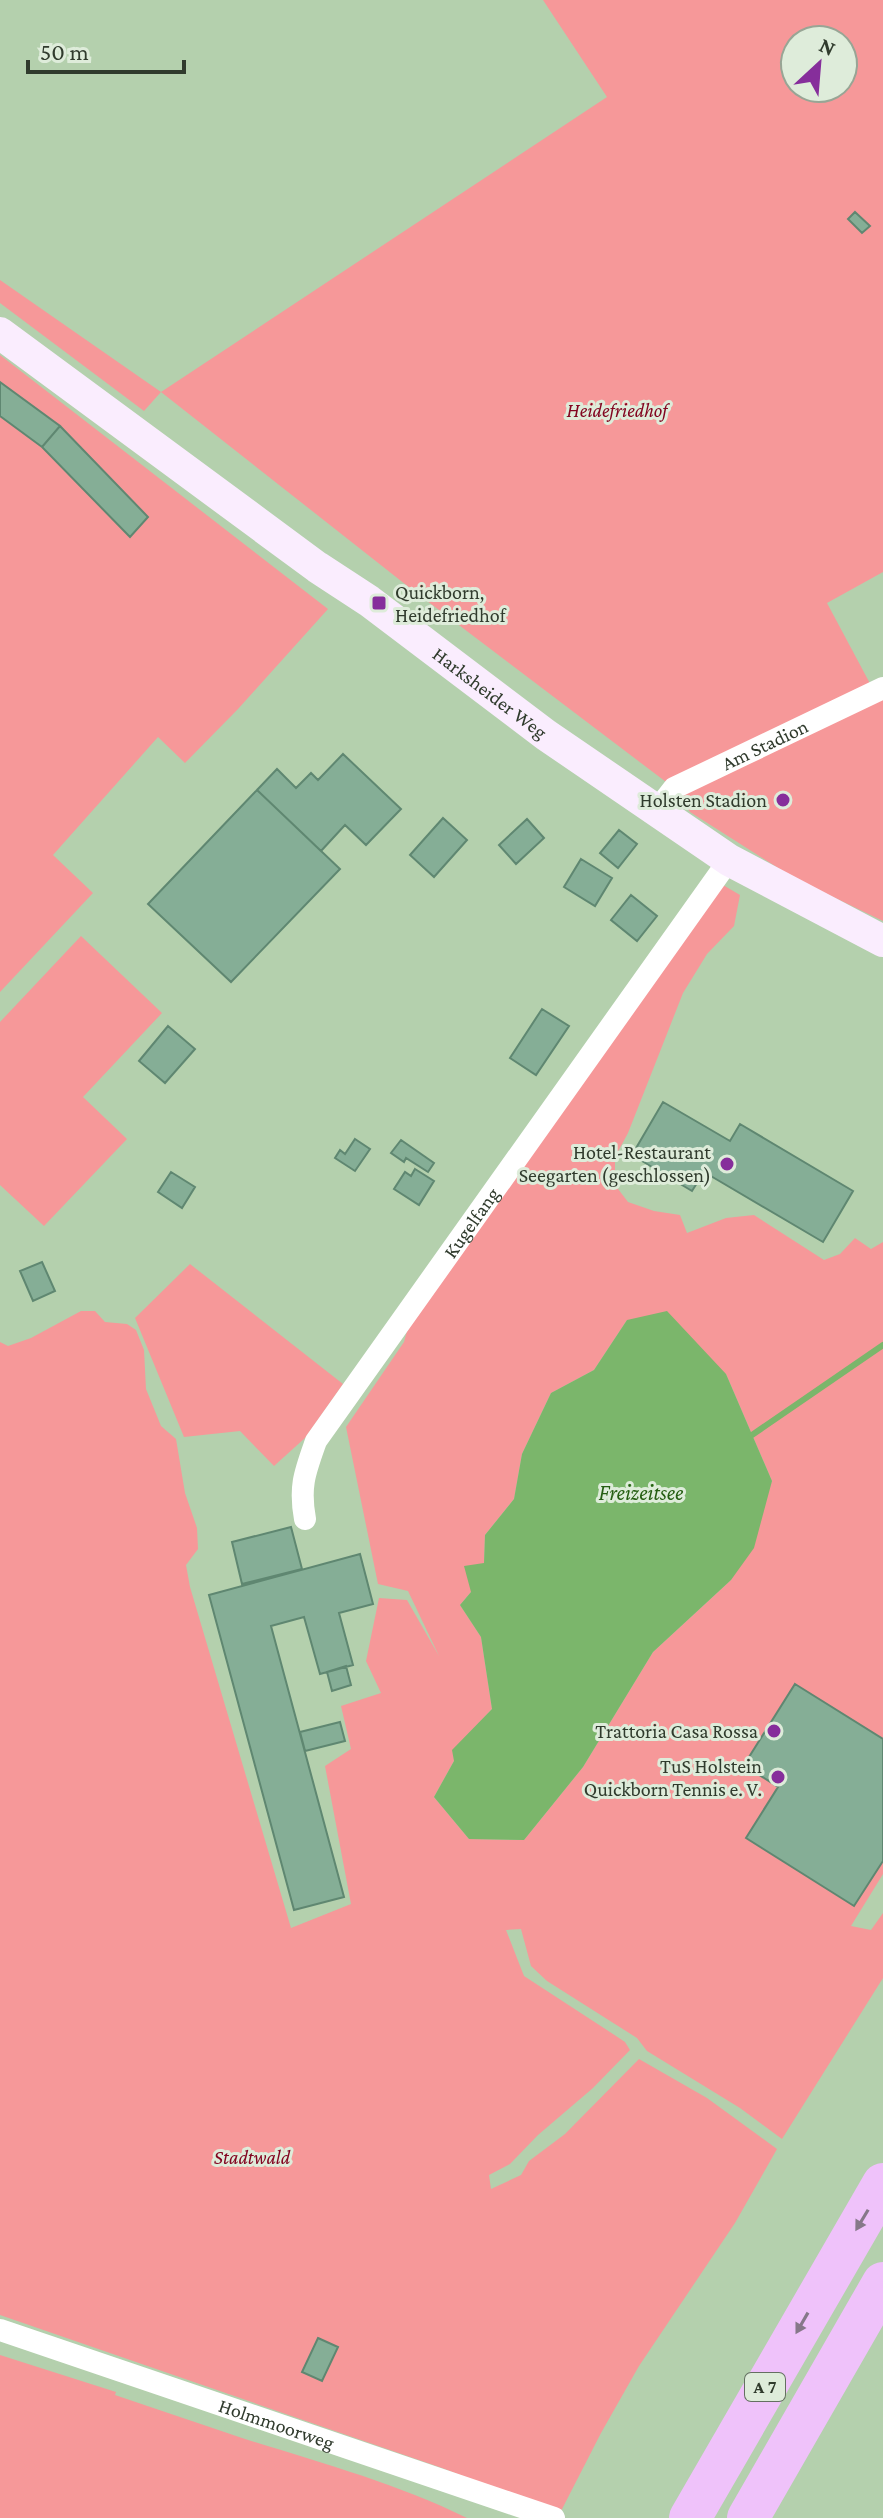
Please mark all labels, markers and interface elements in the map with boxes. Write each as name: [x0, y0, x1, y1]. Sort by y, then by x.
scale bar: [28, 24, 184, 74]
north arrow: [779, 24, 859, 104]
text: N: [815, 32, 840, 61]
text: 50 m: [40, 38, 89, 65]
park label: Heidefriedhof: [567, 399, 670, 422]
place label: Quickborn, Heidefriedhof: [395, 581, 507, 626]
marker: Quickborn, Heidefriedhof: [370, 594, 388, 612]
street label: Harksheider Weg: [429, 642, 552, 744]
street label: Am Stadion: [718, 714, 812, 774]
place label: Holsten Stadion: [640, 789, 767, 811]
marker: Holsten Stadion: [774, 791, 792, 809]
place label: Hotel-Restaurant Seegarten (geschlossen): [519, 1141, 711, 1187]
marker: Hotel-Restaurant Seegarten (geschlossen): [718, 1155, 736, 1173]
street label: Kugelfang: [439, 1183, 505, 1262]
water label: Freizeitsee: [599, 1480, 684, 1505]
place label: Trattoria Casa Rossa: [595, 1720, 758, 1742]
marker: Trattoria Casa Rossa: [765, 1722, 783, 1740]
place label: TuS Holstein Quickborn Tennis e. V.: [584, 1755, 762, 1800]
marker: TuS Holstein Quickborn Tennis e. V.: [769, 1768, 787, 1786]
park label: Stadtwald: [214, 2146, 291, 2168]
one-way arrow: [855, 2209, 869, 2231]
one-way arrow: [795, 2312, 809, 2334]
road number: A 7: [745, 2373, 785, 2401]
street label: Holmmoorweg: [216, 2394, 337, 2455]

